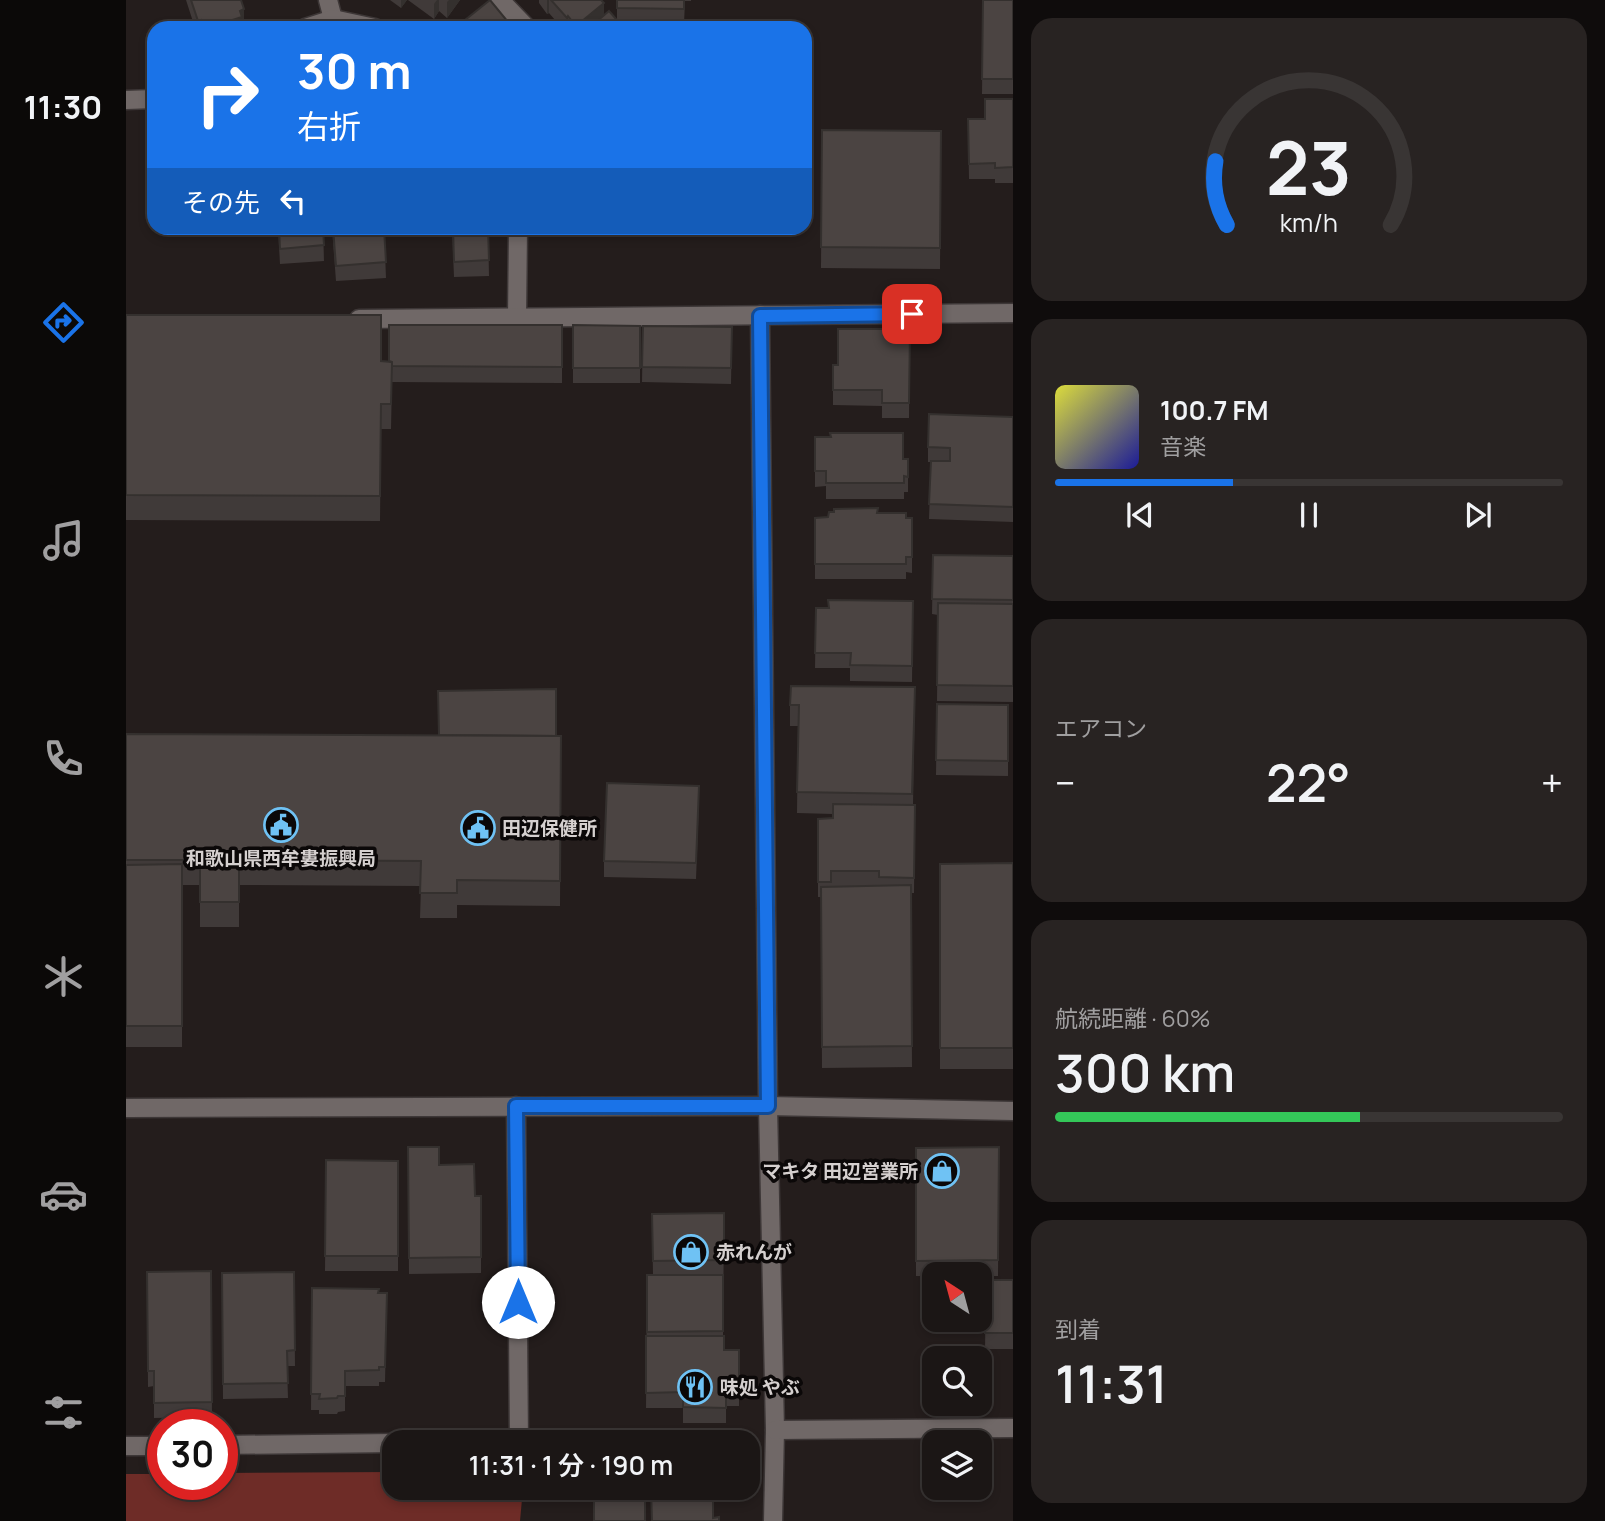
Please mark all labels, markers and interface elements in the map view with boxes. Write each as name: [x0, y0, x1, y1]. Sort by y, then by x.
text: 30 m: [297, 37, 412, 104]
icon: right: [182, 49, 273, 140]
text: 11:30: [24, 85, 102, 129]
text: 右折: [297, 104, 361, 148]
text: 23: [1266, 118, 1352, 218]
icon: left: [274, 182, 312, 220]
text: その先: [182, 184, 260, 220]
text: km/h: [1280, 205, 1338, 240]
pin: [882, 284, 942, 344]
icon: arrive: [893, 295, 931, 333]
icon: directions: [39, 298, 88, 347]
text: 100.7 FM: [1160, 392, 1268, 428]
text: 音楽: [1160, 430, 1206, 462]
icon: previous: [1121, 496, 1159, 534]
icon: pause: [1290, 496, 1328, 534]
icon: next: [1459, 496, 1497, 534]
icon: music: [39, 516, 88, 565]
text: エアコン: [1055, 712, 1147, 744]
icon: phone: [39, 734, 88, 783]
text: 22°: [1266, 747, 1351, 818]
text: −: [1055, 756, 1076, 808]
text: +: [1541, 756, 1563, 808]
public building icon: 和歌山県西牟婁振興局: [262, 806, 300, 844]
public building icon: 田辺保健所: [459, 809, 497, 847]
place label: 田辺保健所: [502, 815, 597, 841]
place label: 和歌山県西牟婁振興局: [186, 845, 376, 871]
icon: climate: [39, 952, 88, 1001]
text: 航続距離 · 60%: [1055, 1002, 1210, 1034]
text: 300 km: [1055, 1037, 1235, 1108]
shop icon: マキタ 田辺営業所: [923, 1152, 961, 1190]
place label: マキタ 田辺営業所: [762, 1158, 918, 1184]
icon: car: [39, 1170, 88, 1219]
shop icon: 赤れんが: [672, 1233, 710, 1271]
place label: 赤れんが: [716, 1239, 792, 1265]
north arrow: [922, 1262, 992, 1332]
map controls: [922, 1262, 992, 1500]
position arrow: [481, 1265, 555, 1339]
text: 到着: [1055, 1313, 1101, 1345]
button: search: [922, 1346, 992, 1416]
text: 11:31: [1055, 1348, 1168, 1419]
restaurant icon: 味処 やぶ: [676, 1368, 714, 1406]
place label: 味処 やぶ: [720, 1374, 800, 1400]
icon: filters: [39, 1388, 88, 1437]
speed limit sign: 30: [147, 1409, 238, 1500]
button: layers: [922, 1430, 992, 1500]
text: 11:31 · 1 分 · 190 m: [469, 1447, 673, 1483]

